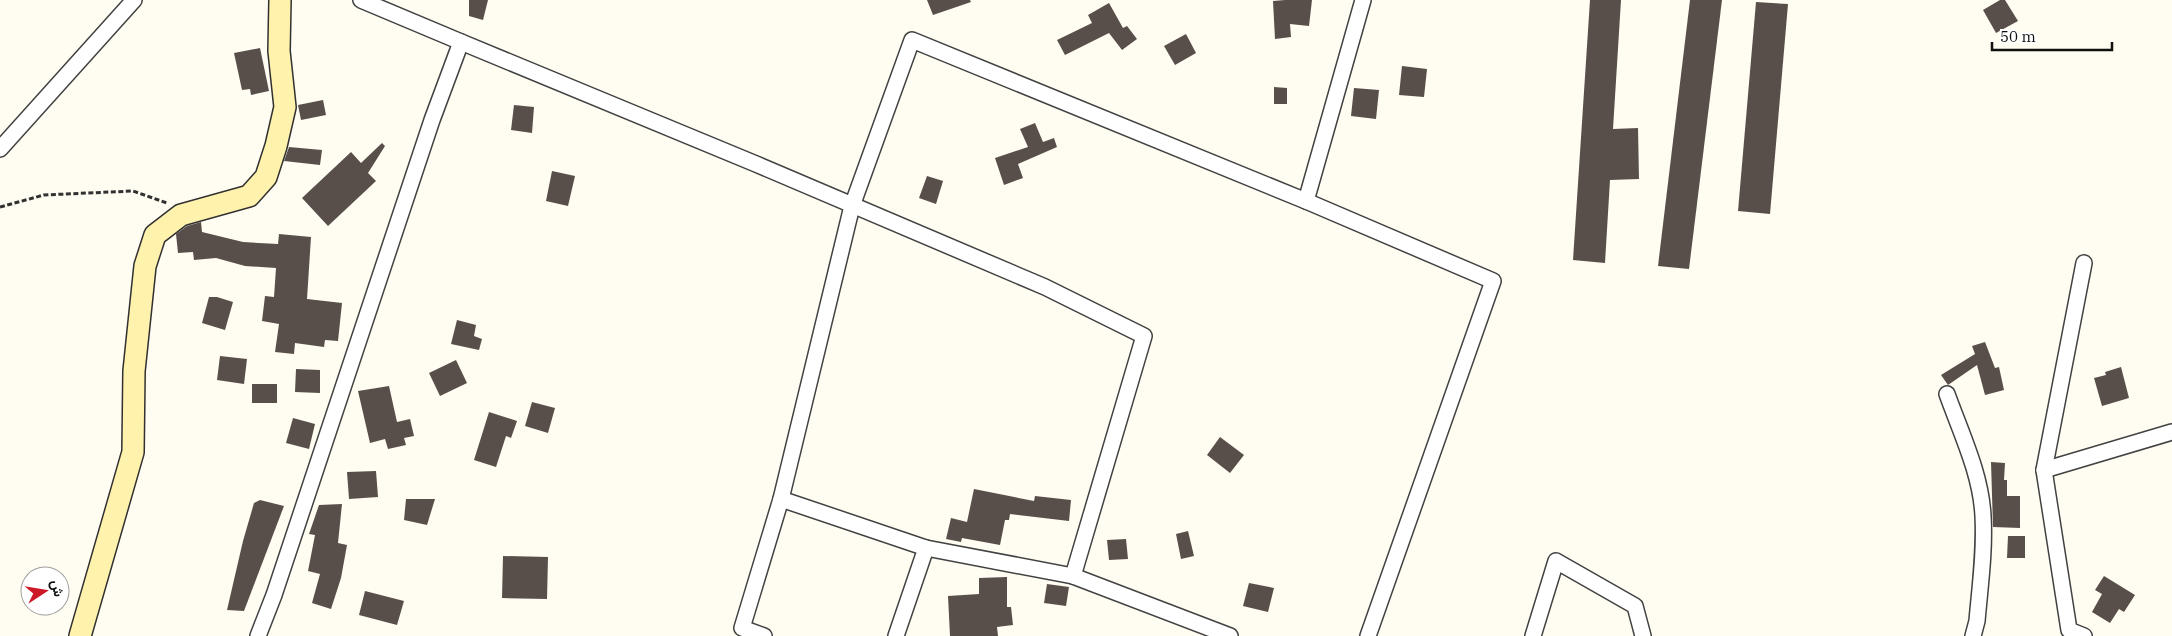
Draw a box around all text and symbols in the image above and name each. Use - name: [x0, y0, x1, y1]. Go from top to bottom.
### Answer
- scale bar: [1992, 20, 2112, 52]
- text: 50 m: [2000, 27, 2036, 46]
- north arrow: [20, 566, 70, 616]
- text: ش: [47, 578, 68, 599]

